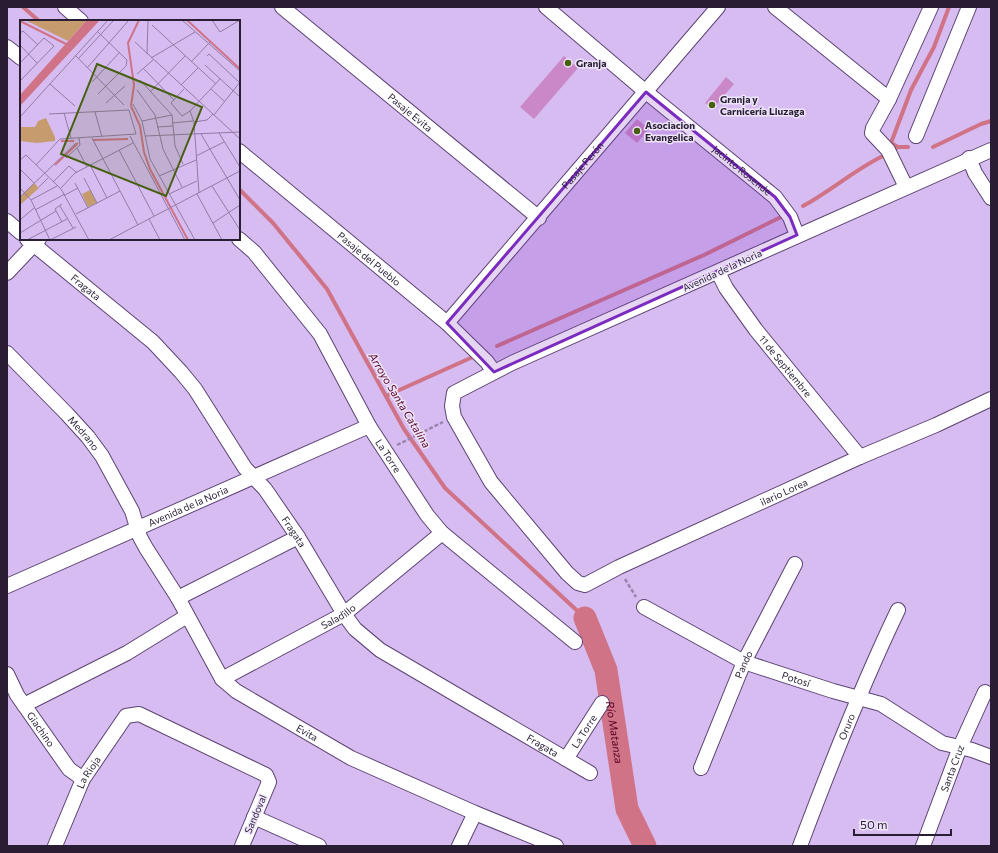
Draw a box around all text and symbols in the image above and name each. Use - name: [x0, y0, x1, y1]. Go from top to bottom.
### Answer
- inset map: [20, 20, 240, 240]
- place label: Granja: [576, 57, 606, 69]
- marker: Granja: [563, 58, 573, 68]
- street label: Pasaje Evita: [386, 91, 435, 134]
- place label: Granja y Carnicería Liuzaga: [720, 93, 804, 117]
- marker: Granja y Carnicería Liuzaga: [707, 100, 717, 110]
- place label: Asociacion Evangelica: [645, 119, 695, 143]
- marker: Asociacion Evangelica: [632, 126, 642, 136]
- street label: Pasaje Perón: [559, 139, 606, 191]
- street label: Jacinto Rosende: [710, 143, 774, 198]
- street label: Pasaje del Pueblo: [335, 229, 403, 288]
- street label: Avenida de la Noria: [681, 246, 763, 294]
- street label: Fragata: [69, 271, 103, 303]
- street label: 11 de Septiembre: [757, 333, 814, 399]
- water label: Arroyo Santa Catalina: [366, 349, 434, 450]
- street label: Medrano: [66, 413, 102, 453]
- street label: La Torre: [373, 437, 404, 475]
- street label: ilario Lorea: [758, 476, 809, 508]
- street label: Avenida de la Noria: [146, 483, 230, 529]
- street label: Fragata: [280, 514, 309, 549]
- street label: Saladillo: [319, 601, 358, 631]
- street label: Pando: [732, 648, 755, 680]
- street label: Potosí: [780, 669, 812, 689]
- water label: Río Matanza: [604, 700, 627, 765]
- street label: Giachino: [25, 709, 57, 749]
- street label: La Torre: [569, 712, 599, 750]
- street label: Oruro: [836, 712, 857, 742]
- street label: Evita: [294, 722, 320, 743]
- street label: Fragata: [525, 731, 561, 759]
- street label: Santa Cruz: [938, 743, 966, 794]
- street label: La Rioja: [74, 754, 103, 790]
- street label: Sandoval: [241, 793, 269, 835]
- scale bar: [854, 811, 951, 837]
- text: 50 m: [860, 817, 888, 831]

